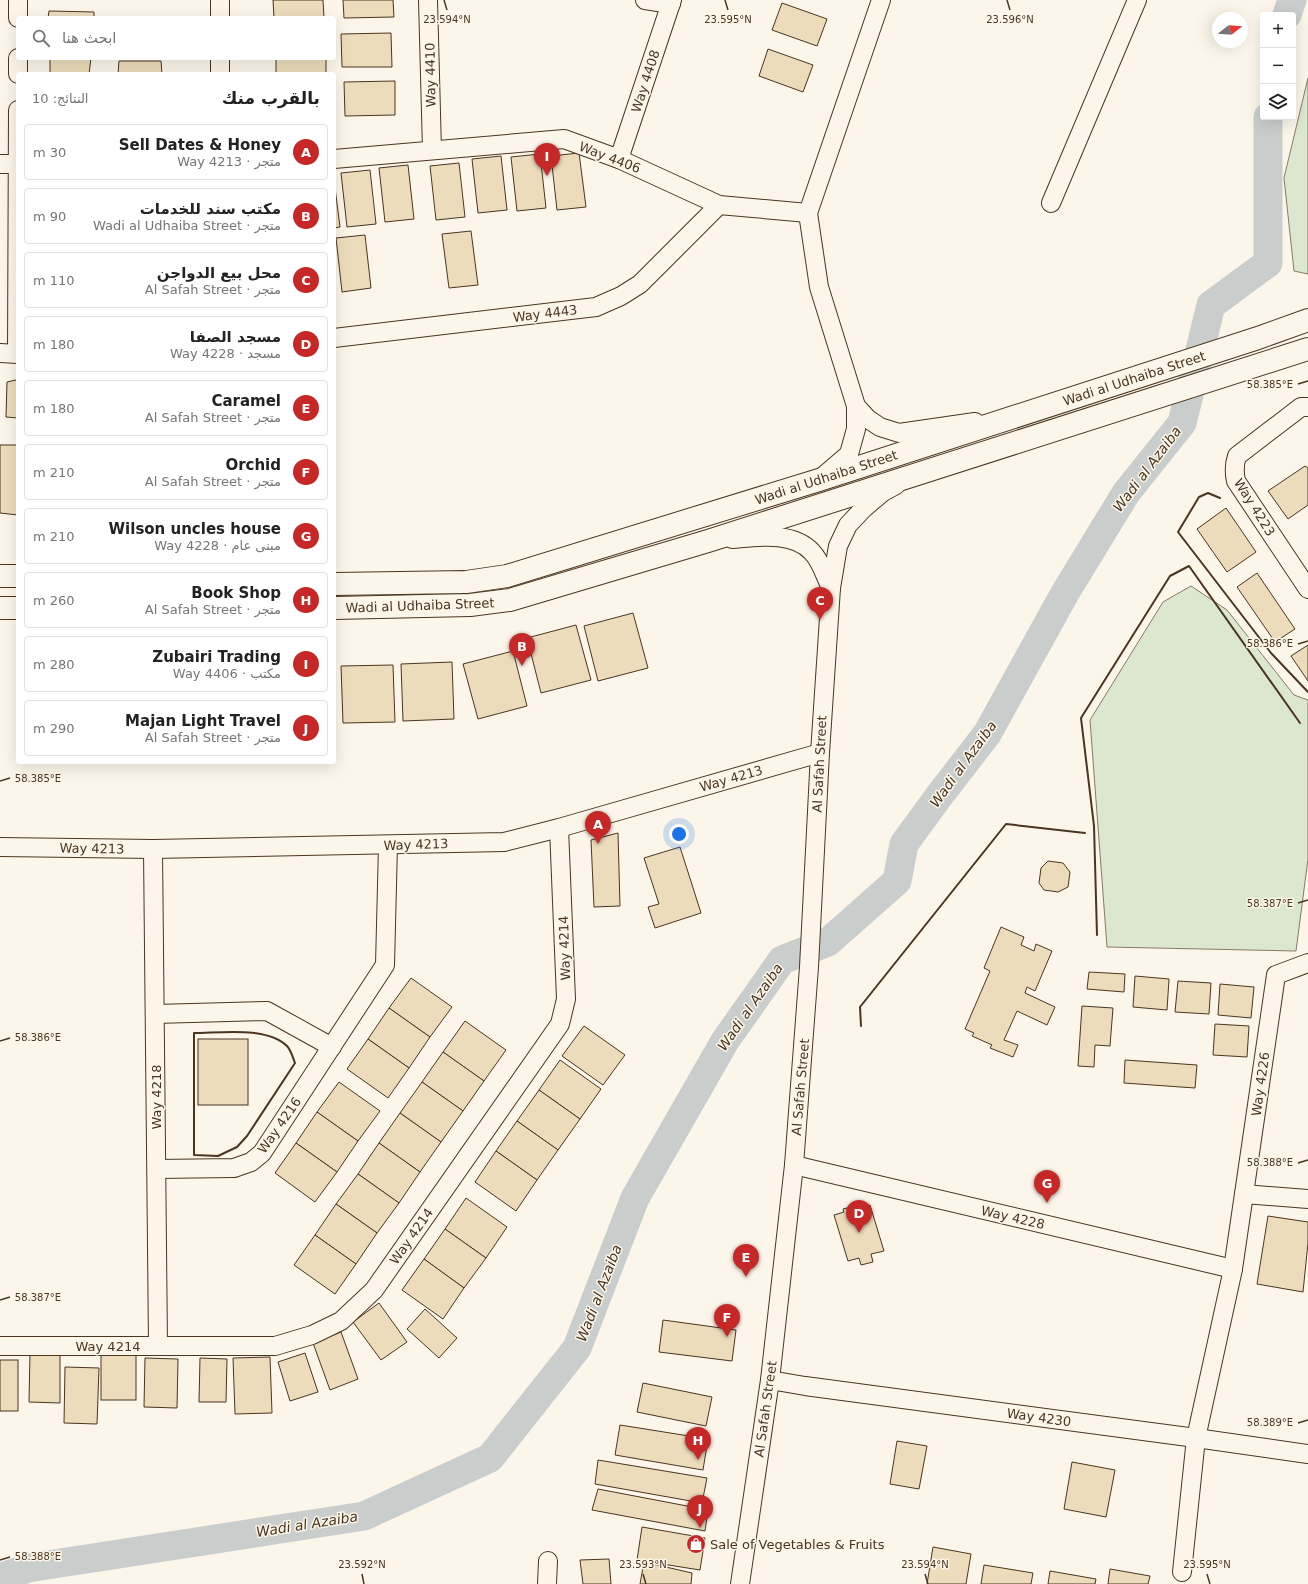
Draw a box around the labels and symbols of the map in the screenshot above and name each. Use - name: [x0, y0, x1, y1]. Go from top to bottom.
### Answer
- north arrow: [1212, 12, 1248, 48]
- text: 23.594°N: [423, 14, 471, 25]
- text: 23.595°N: [704, 14, 752, 25]
- text: 23.596°N: [986, 14, 1034, 25]
- street label: Way 4410: [422, 42, 439, 108]
- street label: Way 4408: [628, 48, 663, 114]
- street label: Way 4406: [577, 139, 643, 176]
- pin: I: [534, 143, 560, 176]
- street label: Way 4443: [512, 302, 578, 325]
- street label: Wadi al Udhaiba Street: [1061, 348, 1207, 409]
- text: 58.385°E: [1247, 379, 1293, 390]
- water label: Wadi al Azaiba: [1110, 423, 1184, 515]
- street label: Wadi al Udhaiba Street: [753, 447, 899, 508]
- street label: Way 4223: [1231, 476, 1278, 539]
- pin: C: [807, 587, 833, 620]
- street label: Wadi al Udhaiba Street: [345, 595, 495, 616]
- pin: B: [509, 633, 535, 666]
- text: 58.386°E: [1247, 638, 1293, 649]
- street label: Al Safah Street: [809, 715, 830, 813]
- water label: Wadi al Azaiba: [926, 718, 1000, 810]
- street label: Way 4213: [698, 762, 764, 795]
- text: 58.385°E: [15, 773, 61, 784]
- pin: A: [585, 811, 611, 844]
- your location: [669, 824, 689, 844]
- street label: Way 4213: [383, 836, 449, 853]
- street label: Way 4213: [59, 840, 125, 857]
- text: 58.387°E: [1247, 898, 1293, 909]
- street label: Way 4214: [556, 915, 573, 981]
- water label: Wadi al Azaiba: [714, 960, 786, 1054]
- text: 58.386°E: [15, 1032, 61, 1043]
- street label: Al Safah Street: [789, 1038, 812, 1136]
- street label: Way 4226: [1249, 1051, 1272, 1117]
- street label: Way 4218: [149, 1065, 164, 1129]
- street label: Way 4216: [255, 1094, 304, 1156]
- text: 58.388°E: [1247, 1157, 1293, 1168]
- pin: G: [1034, 1170, 1060, 1203]
- pin: D: [846, 1200, 872, 1233]
- street label: Way 4228: [980, 1203, 1046, 1232]
- street label: Way 4214: [387, 1205, 436, 1267]
- water label: Wadi al Azaiba: [573, 1242, 625, 1344]
- pin: E: [733, 1244, 759, 1277]
- text: 58.387°E: [15, 1292, 61, 1303]
- pin: F: [714, 1304, 740, 1337]
- street label: Way 4214: [76, 1339, 140, 1354]
- street label: Al Safah Street: [751, 1360, 780, 1458]
- street label: Way 4230: [1006, 1406, 1072, 1429]
- text: 58.389°E: [1247, 1417, 1293, 1428]
- pin: H: [685, 1427, 711, 1460]
- pin: J: [687, 1495, 713, 1528]
- water label: Wadi al Azaiba: [255, 1508, 359, 1540]
- shop icon: Sale of Vegetables & Fruits: [685, 1533, 707, 1555]
- place label: Sale of Vegetables & Fruits: [710, 1537, 885, 1552]
- text: 58.388°E: [15, 1551, 61, 1562]
- text: 23.592°N: [338, 1559, 386, 1570]
- text: 23.593°N: [619, 1559, 667, 1570]
- text: 23.594°N: [901, 1559, 949, 1570]
- text: 23.595°N: [1183, 1559, 1231, 1570]

